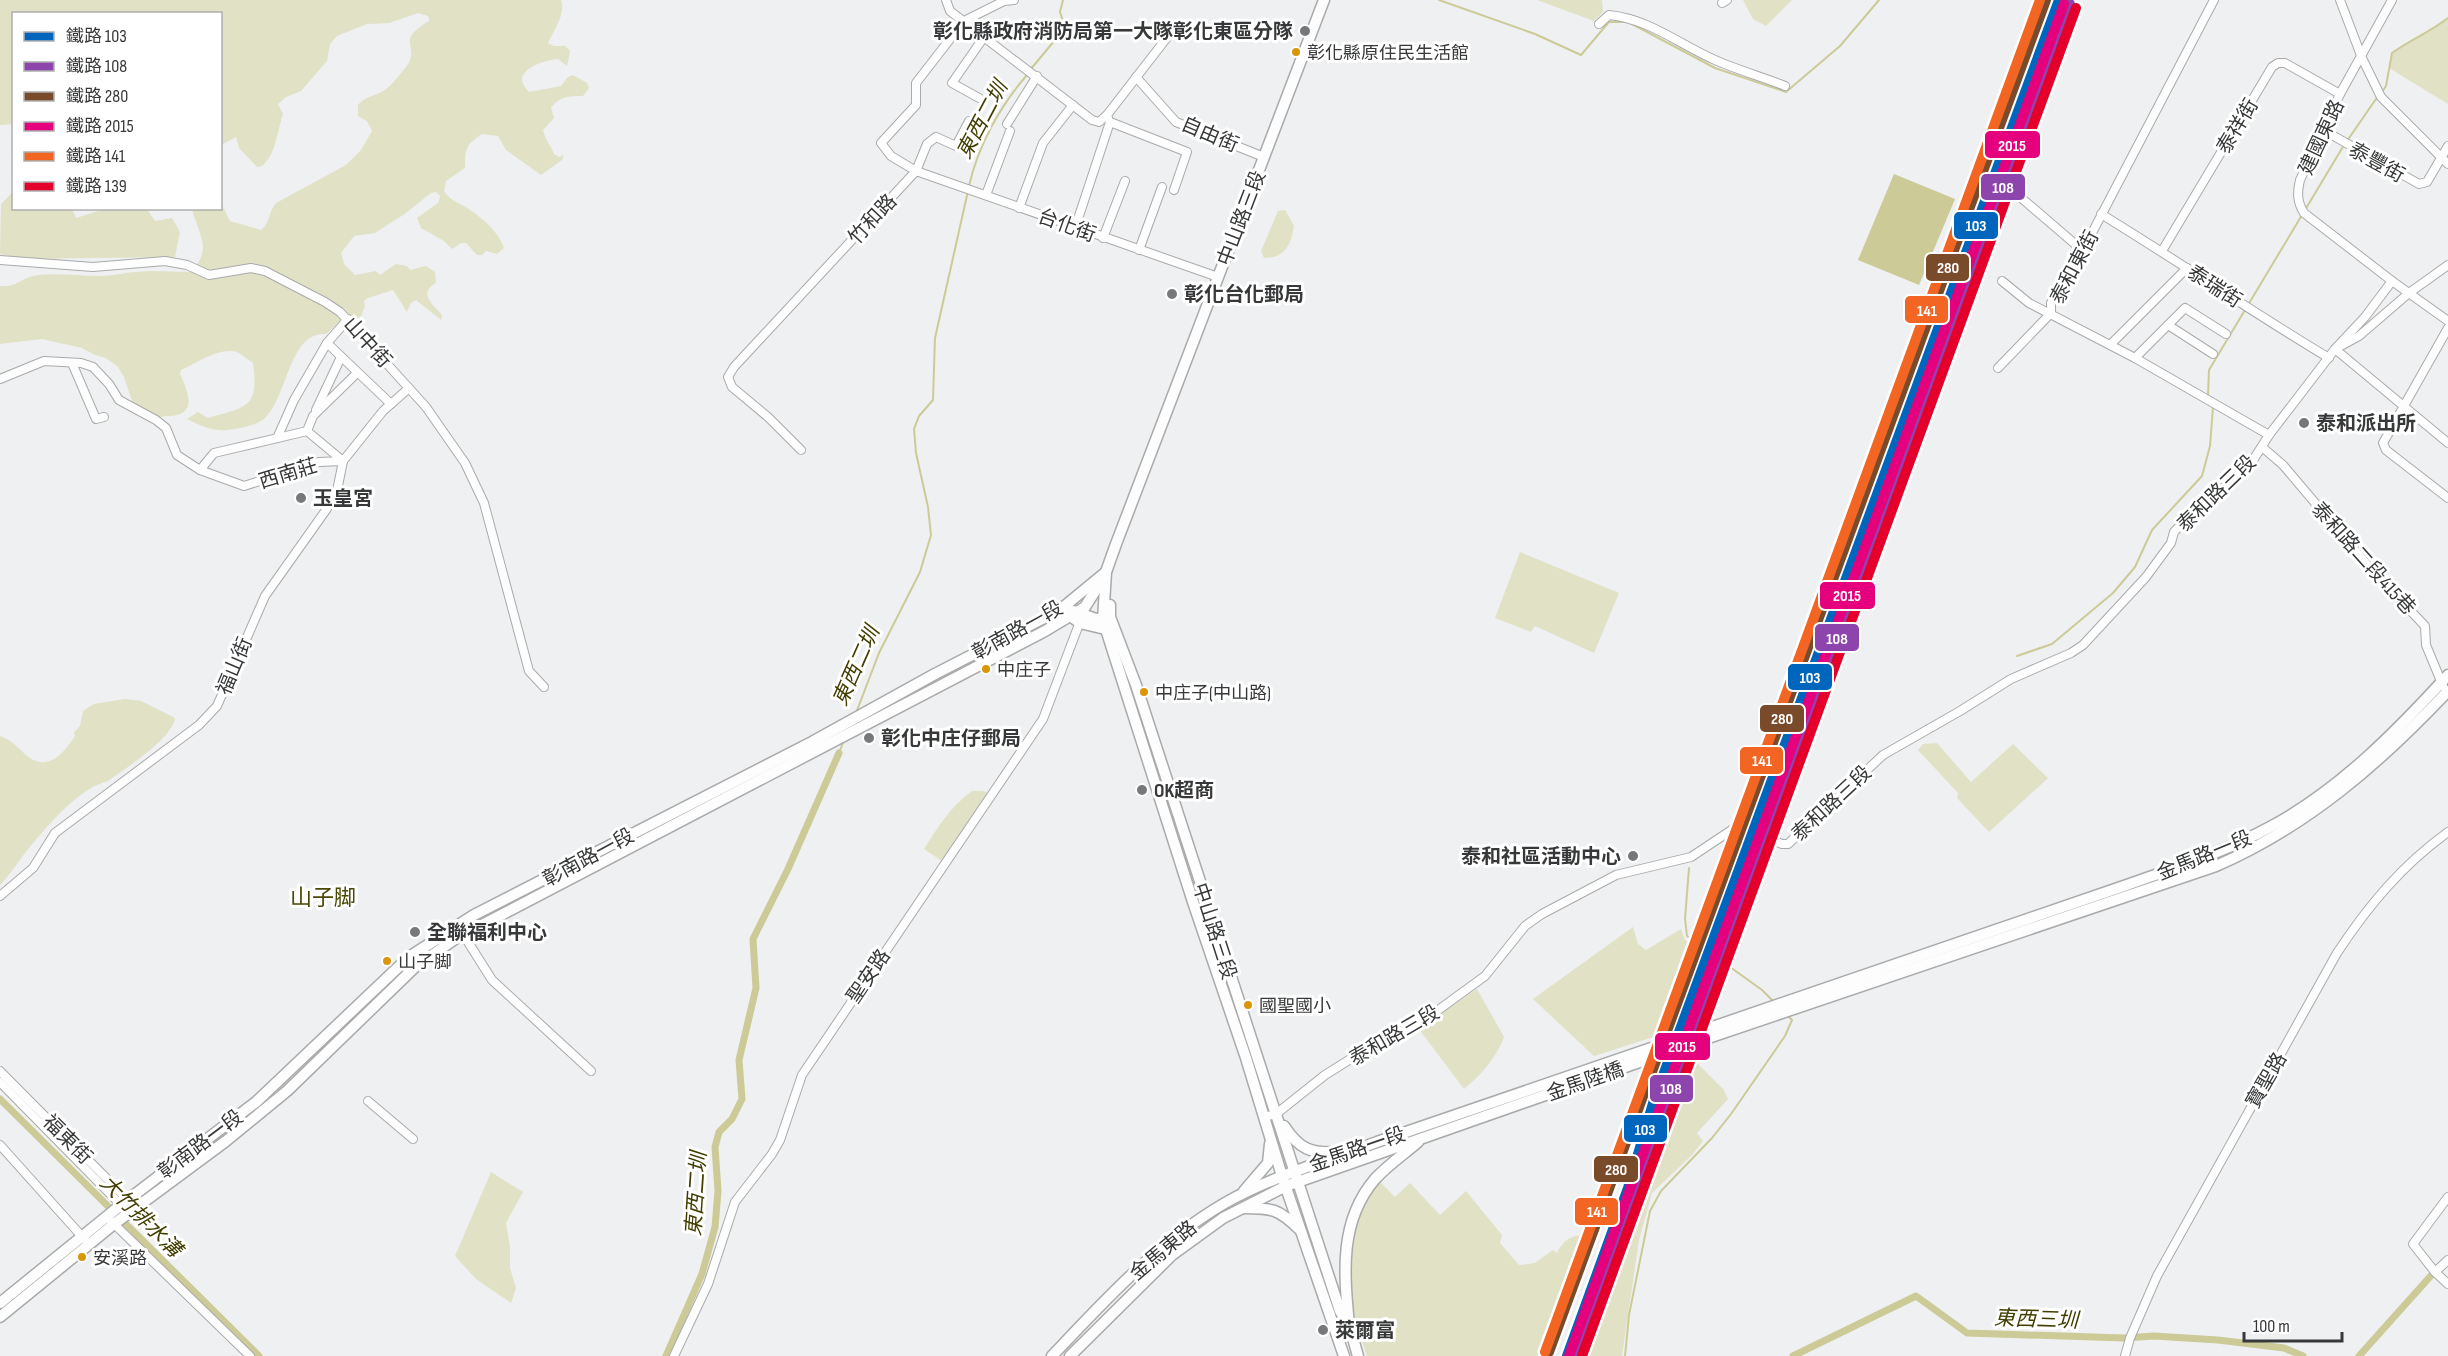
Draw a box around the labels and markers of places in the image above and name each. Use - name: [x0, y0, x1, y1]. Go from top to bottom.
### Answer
- place label: 彰化縣政府消防局第一大隊彰化東區分隊: [933, 20, 1293, 44]
- marker: 彰化縣政府消防局第一大隊彰化東區分隊: [1298, 24, 1312, 38]
- place label: 彰化縣原住民生活館: [1307, 43, 1469, 64]
- marker: 彰化縣原住民生活館: [1290, 46, 1302, 58]
- place label: 彰化台化郵局: [1184, 283, 1304, 307]
- marker: 彰化台化郵局: [1165, 287, 1179, 301]
- place label: 泰和派出所: [2316, 412, 2416, 436]
- marker: 泰和派出所: [2297, 416, 2311, 430]
- place label: 玉皇宮: [313, 487, 373, 511]
- marker: 玉皇宮: [294, 491, 308, 505]
- place label: 中庄子: [997, 660, 1051, 681]
- marker: 中庄子: [980, 663, 992, 675]
- place label: 中庄子(中山路): [1155, 683, 1271, 704]
- marker: 中庄子(中山路): [1138, 686, 1150, 698]
- place label: 彰化中庄仔郵局: [881, 727, 1021, 751]
- marker: 彰化中庄仔郵局: [862, 731, 876, 745]
- place label: OK超商: [1154, 779, 1214, 803]
- marker: OK超商: [1135, 783, 1149, 797]
- place label: 泰和社區活動中心: [1461, 845, 1621, 869]
- marker: 泰和社區活動中心: [1626, 849, 1640, 863]
- place label: 全聯福利中心: [427, 921, 547, 945]
- marker: 全聯福利中心: [408, 925, 422, 939]
- place label: 山子脚: [398, 952, 452, 973]
- marker: 山子脚: [381, 955, 393, 967]
- place label: 國聖國小: [1259, 996, 1331, 1017]
- marker: 國聖國小: [1242, 999, 1254, 1011]
- place label: 安溪路: [93, 1248, 147, 1269]
- marker: 安溪路: [76, 1251, 88, 1263]
- place label: 萊爾富: [1335, 1319, 1395, 1343]
- marker: 萊爾富: [1316, 1323, 1330, 1337]

